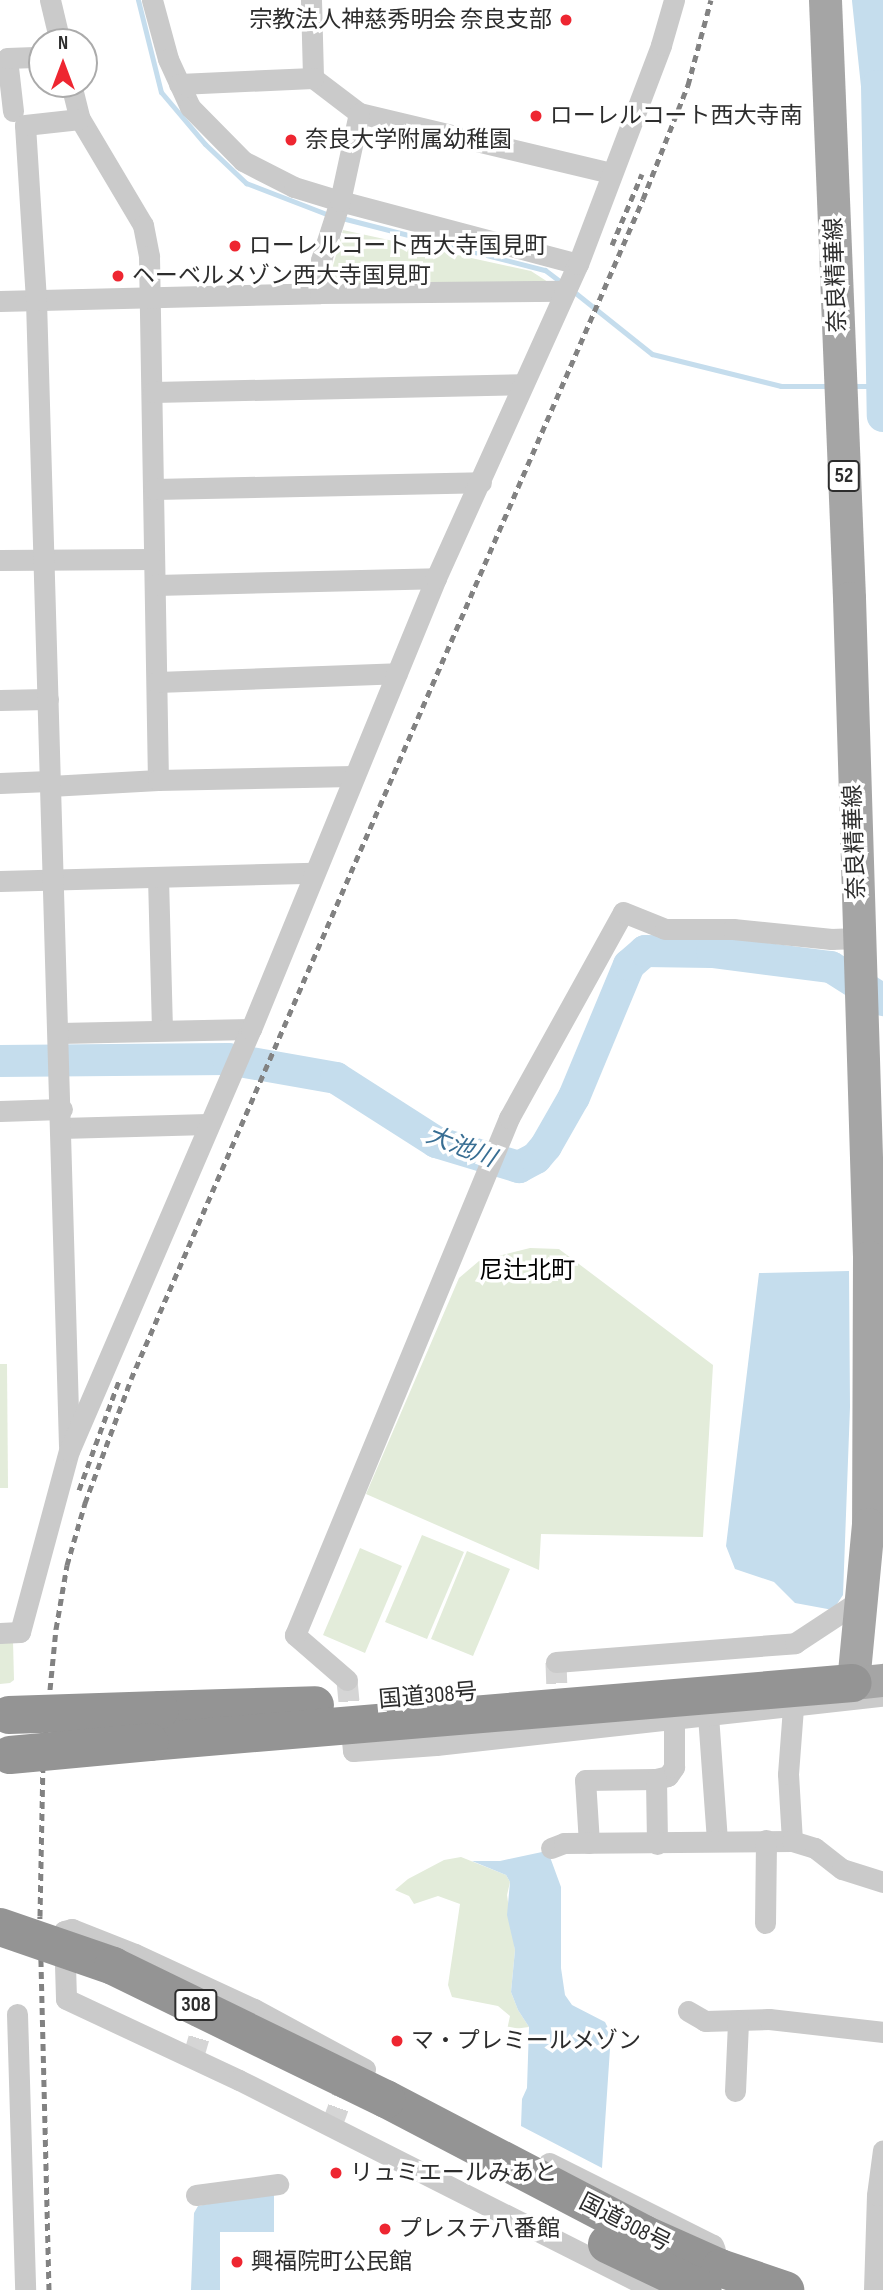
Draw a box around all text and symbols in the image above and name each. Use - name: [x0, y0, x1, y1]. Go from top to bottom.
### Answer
- place label: 宗教法人神慈秀明会 奈良支部: [249, 6, 552, 34]
- marker: 宗教法人神慈秀明会 奈良支部: [558, 12, 574, 28]
- north arrow: [28, 28, 98, 98]
- text: N: [58, 32, 68, 55]
- place label: ローレルコート西大寺南: [550, 102, 803, 130]
- marker: ローレルコート西大寺南: [528, 108, 544, 124]
- place label: 奈良大学附属幼稚園: [305, 126, 512, 154]
- marker: 奈良大学附属幼稚園: [283, 132, 299, 148]
- street label: 奈良精華線: [820, 217, 852, 333]
- place label: ローレルコート西大寺国見町: [249, 232, 548, 260]
- marker: ローレルコート西大寺国見町: [227, 238, 243, 254]
- place label: ヘーベルメゾン西大寺国見町: [132, 262, 431, 290]
- marker: ヘーベルメゾン西大寺国見町: [110, 268, 126, 284]
- road number: 52: [826, 458, 862, 494]
- street label: 奈良精華線: [839, 784, 871, 900]
- water label: 大池川: [422, 1121, 500, 1173]
- district label: 尼辻北町: [479, 1257, 575, 1285]
- street label: 国道308号: [378, 1678, 478, 1714]
- road number: 308: [173, 1988, 219, 2022]
- place label: マ・プレミールメゾン: [411, 2027, 641, 2055]
- marker: マ・プレミールメゾン: [389, 2033, 405, 2049]
- place label: リュミエールみあと: [350, 2159, 557, 2187]
- marker: リュミエールみあと: [328, 2165, 344, 2181]
- street label: 国道308号: [575, 2188, 675, 2258]
- place label: プレステ八番館: [399, 2215, 560, 2243]
- marker: プレステ八番館: [377, 2221, 393, 2237]
- place label: 興福院町公民館: [251, 2248, 412, 2276]
- marker: 興福院町公民館: [229, 2254, 245, 2270]

